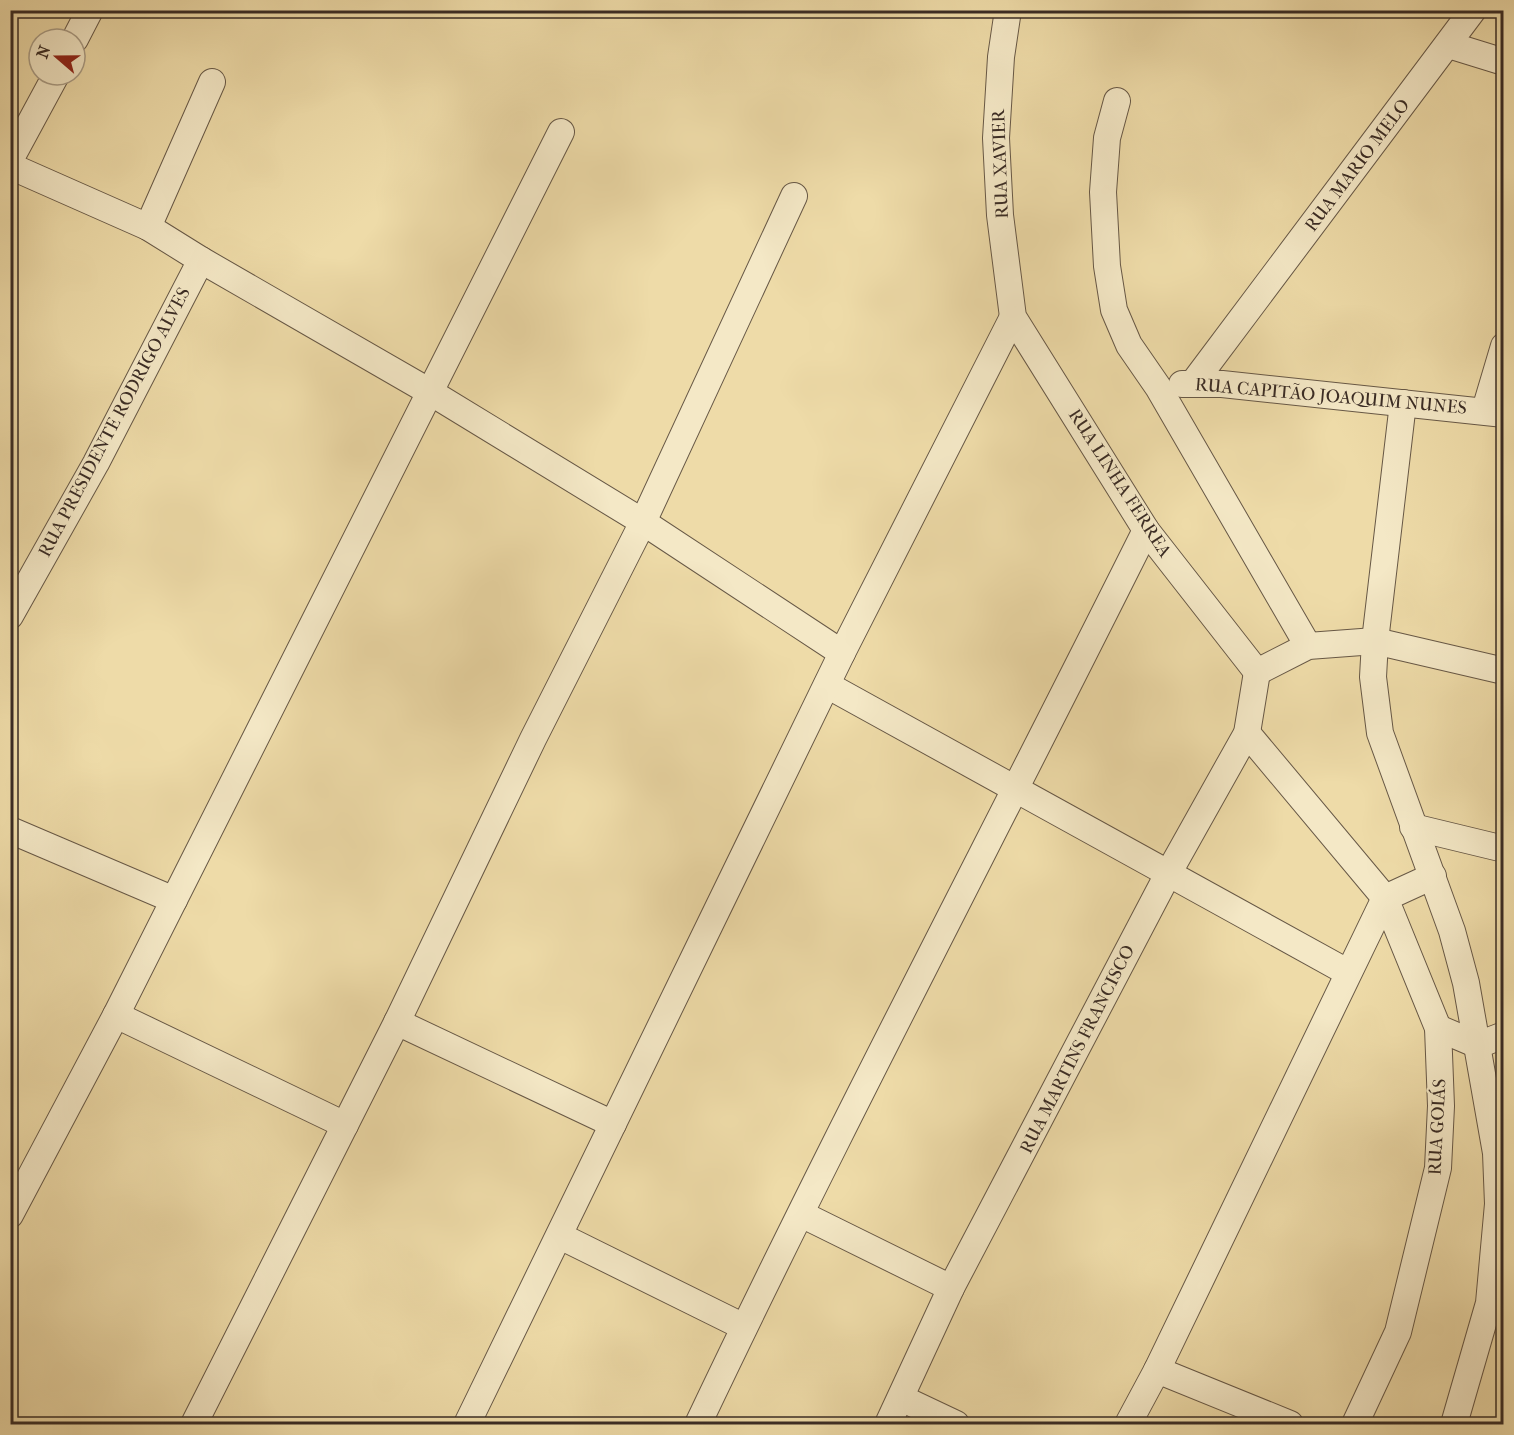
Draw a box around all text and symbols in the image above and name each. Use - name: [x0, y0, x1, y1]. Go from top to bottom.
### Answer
- north arrow: [27, 27, 87, 87]
- text: N: [32, 42, 55, 61]
- street label: RUA MARIO MELO: [1301, 95, 1414, 236]
- street label: RUA XAVIER: [988, 108, 1013, 219]
- street label: RUA PRESIDENTE RODRIGO ALVES: [34, 284, 195, 561]
- street label: RUA CAPITÃO JOAQUIM NUNES: [1194, 373, 1468, 419]
- street label: RUA LINHA FERREA: [1064, 405, 1176, 562]
- street label: RUA MARTINS FRANCISCO: [1016, 942, 1139, 1157]
- street label: RUA GOIÁS: [1423, 1078, 1451, 1176]

